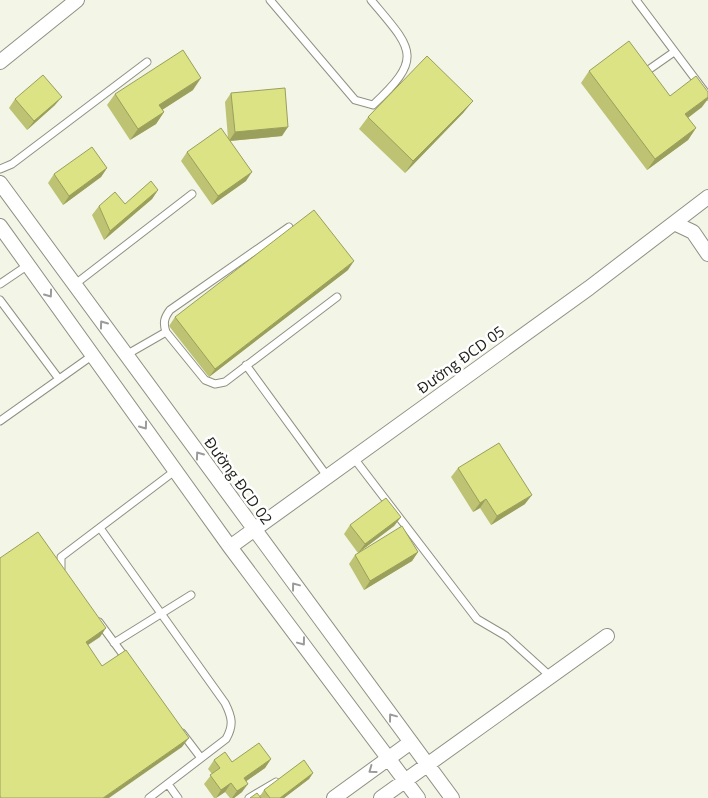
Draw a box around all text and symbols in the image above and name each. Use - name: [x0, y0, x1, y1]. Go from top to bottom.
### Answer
- one-way arrow: [43, 288, 52, 298]
- one-way arrow: [100, 320, 109, 330]
- street label: Đường ĐCD 05: [413, 321, 508, 398]
- one-way arrow: [138, 420, 147, 430]
- street label: Đường ĐCD 02: [200, 433, 277, 528]
- one-way arrow: [196, 451, 205, 461]
- one-way arrow: [292, 582, 301, 592]
- one-way arrow: [296, 636, 304, 645]
- one-way arrow: [389, 713, 398, 723]
- one-way arrow: [368, 764, 378, 773]

